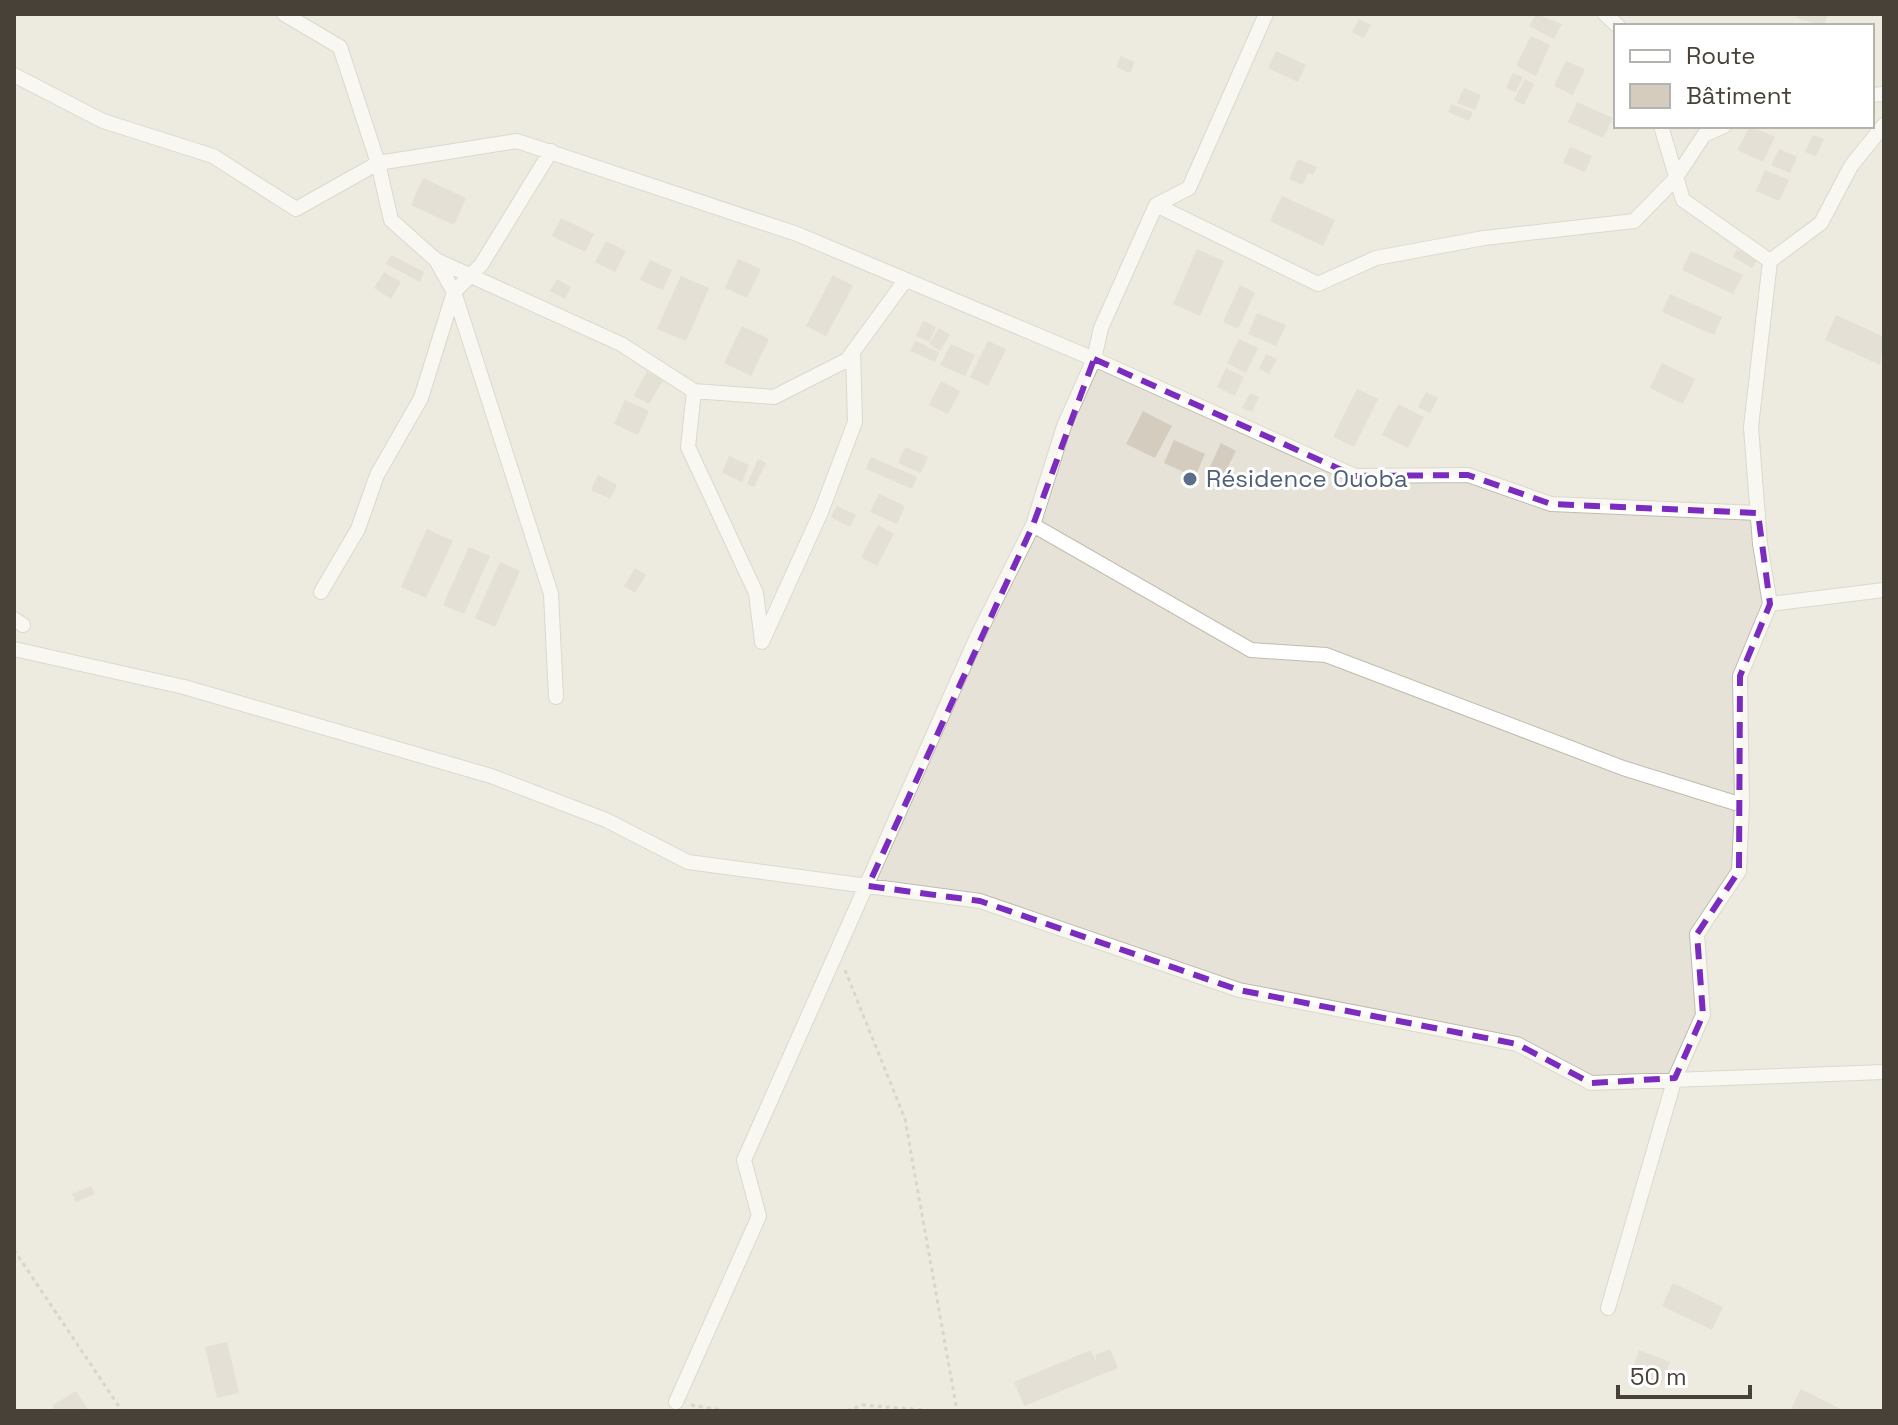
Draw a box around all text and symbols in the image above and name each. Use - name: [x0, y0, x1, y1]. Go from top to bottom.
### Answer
- legend: [1614, 24, 1874, 128]
- text: Route: [1686, 40, 1755, 71]
- text: Bâtiment: [1686, 80, 1792, 111]
- place label: Résidence Ouoba: [1206, 463, 1408, 494]
- marker: Résidence Ouoba: [1181, 470, 1199, 488]
- scale bar: [1618, 1349, 1750, 1399]
- text: 50 m: [1630, 1361, 1687, 1392]

